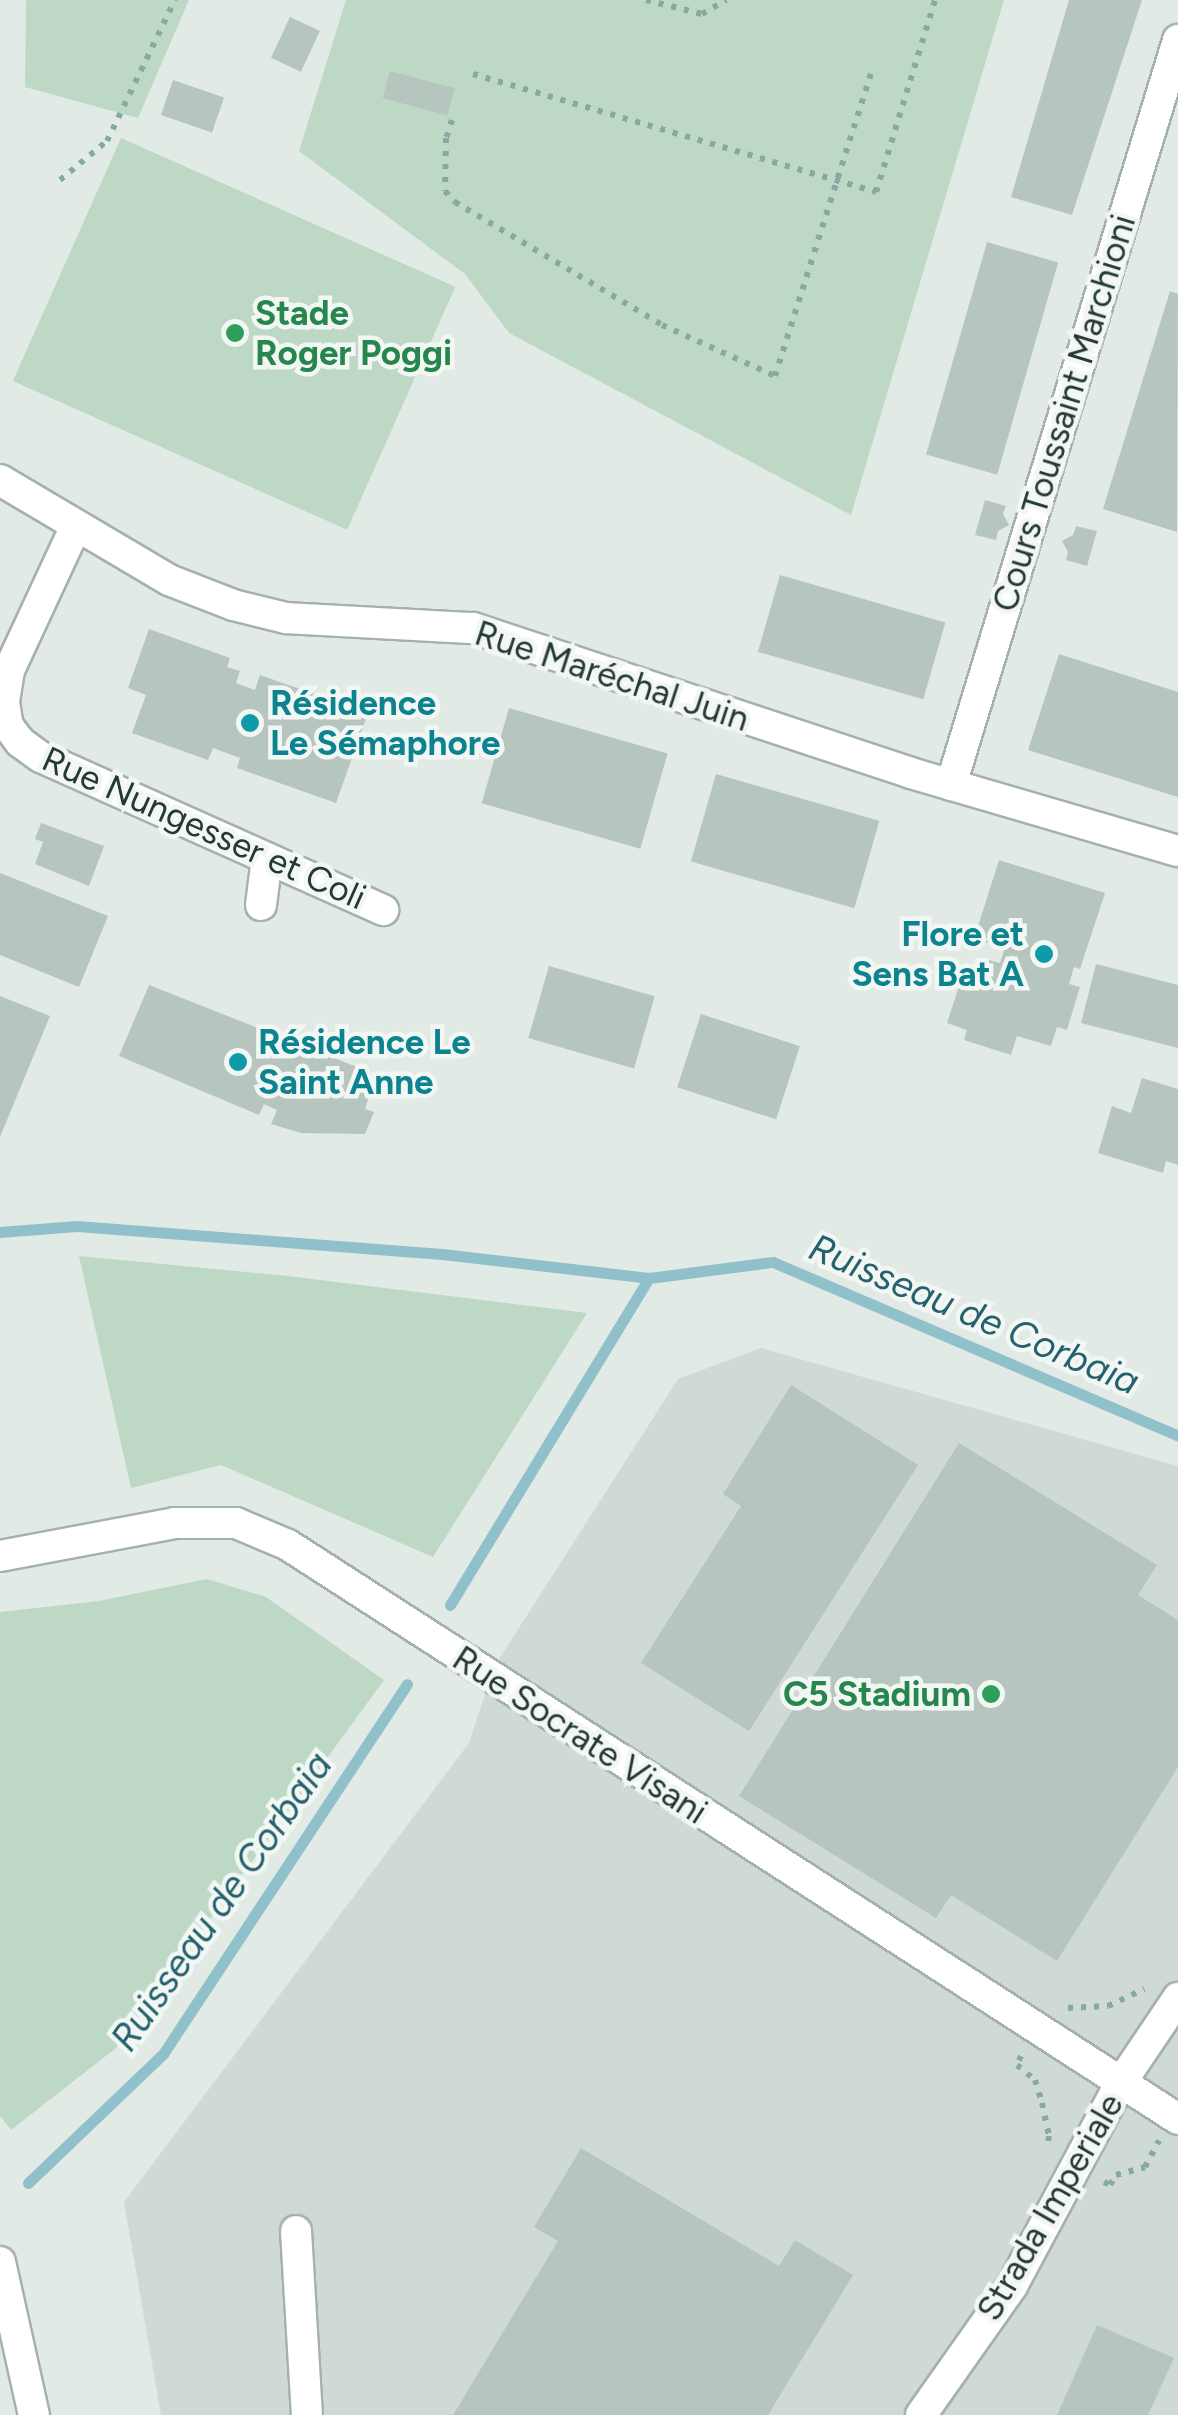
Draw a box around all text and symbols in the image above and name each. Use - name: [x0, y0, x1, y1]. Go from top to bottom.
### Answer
- street label: Cours Toussaint Marchioni: [984, 210, 1144, 616]
- place label: Stade Roger Poggi: [255, 292, 452, 374]
- marker: Stade Roger Poggi: [224, 322, 246, 344]
- street label: Rue Maréchal Juin: [470, 612, 754, 740]
- place label: Résidence Le Sémaphore: [270, 682, 500, 764]
- marker: Résidence Le Sémaphore: [239, 712, 261, 734]
- street label: Rue Nungesser et Coli: [36, 738, 372, 918]
- place label: Flore et Sens Bat A: [851, 913, 1024, 995]
- marker: Flore et Sens Bat A: [1033, 943, 1055, 965]
- place label: Résidence Le Saint Anne: [258, 1021, 471, 1103]
- marker: Résidence Le Saint Anne: [227, 1051, 249, 1073]
- water label: Ruisseau de Corbaia: [802, 1225, 1146, 1405]
- street label: Rue Socrate Visani: [445, 1637, 715, 1833]
- place label: C5 Stadium: [783, 1673, 971, 1715]
- marker: C5 Stadium: [980, 1683, 1002, 1705]
- water label: Ruisseau de Corbaia: [102, 1744, 342, 2060]
- street label: Strada Imperiale: [968, 2086, 1132, 2328]

